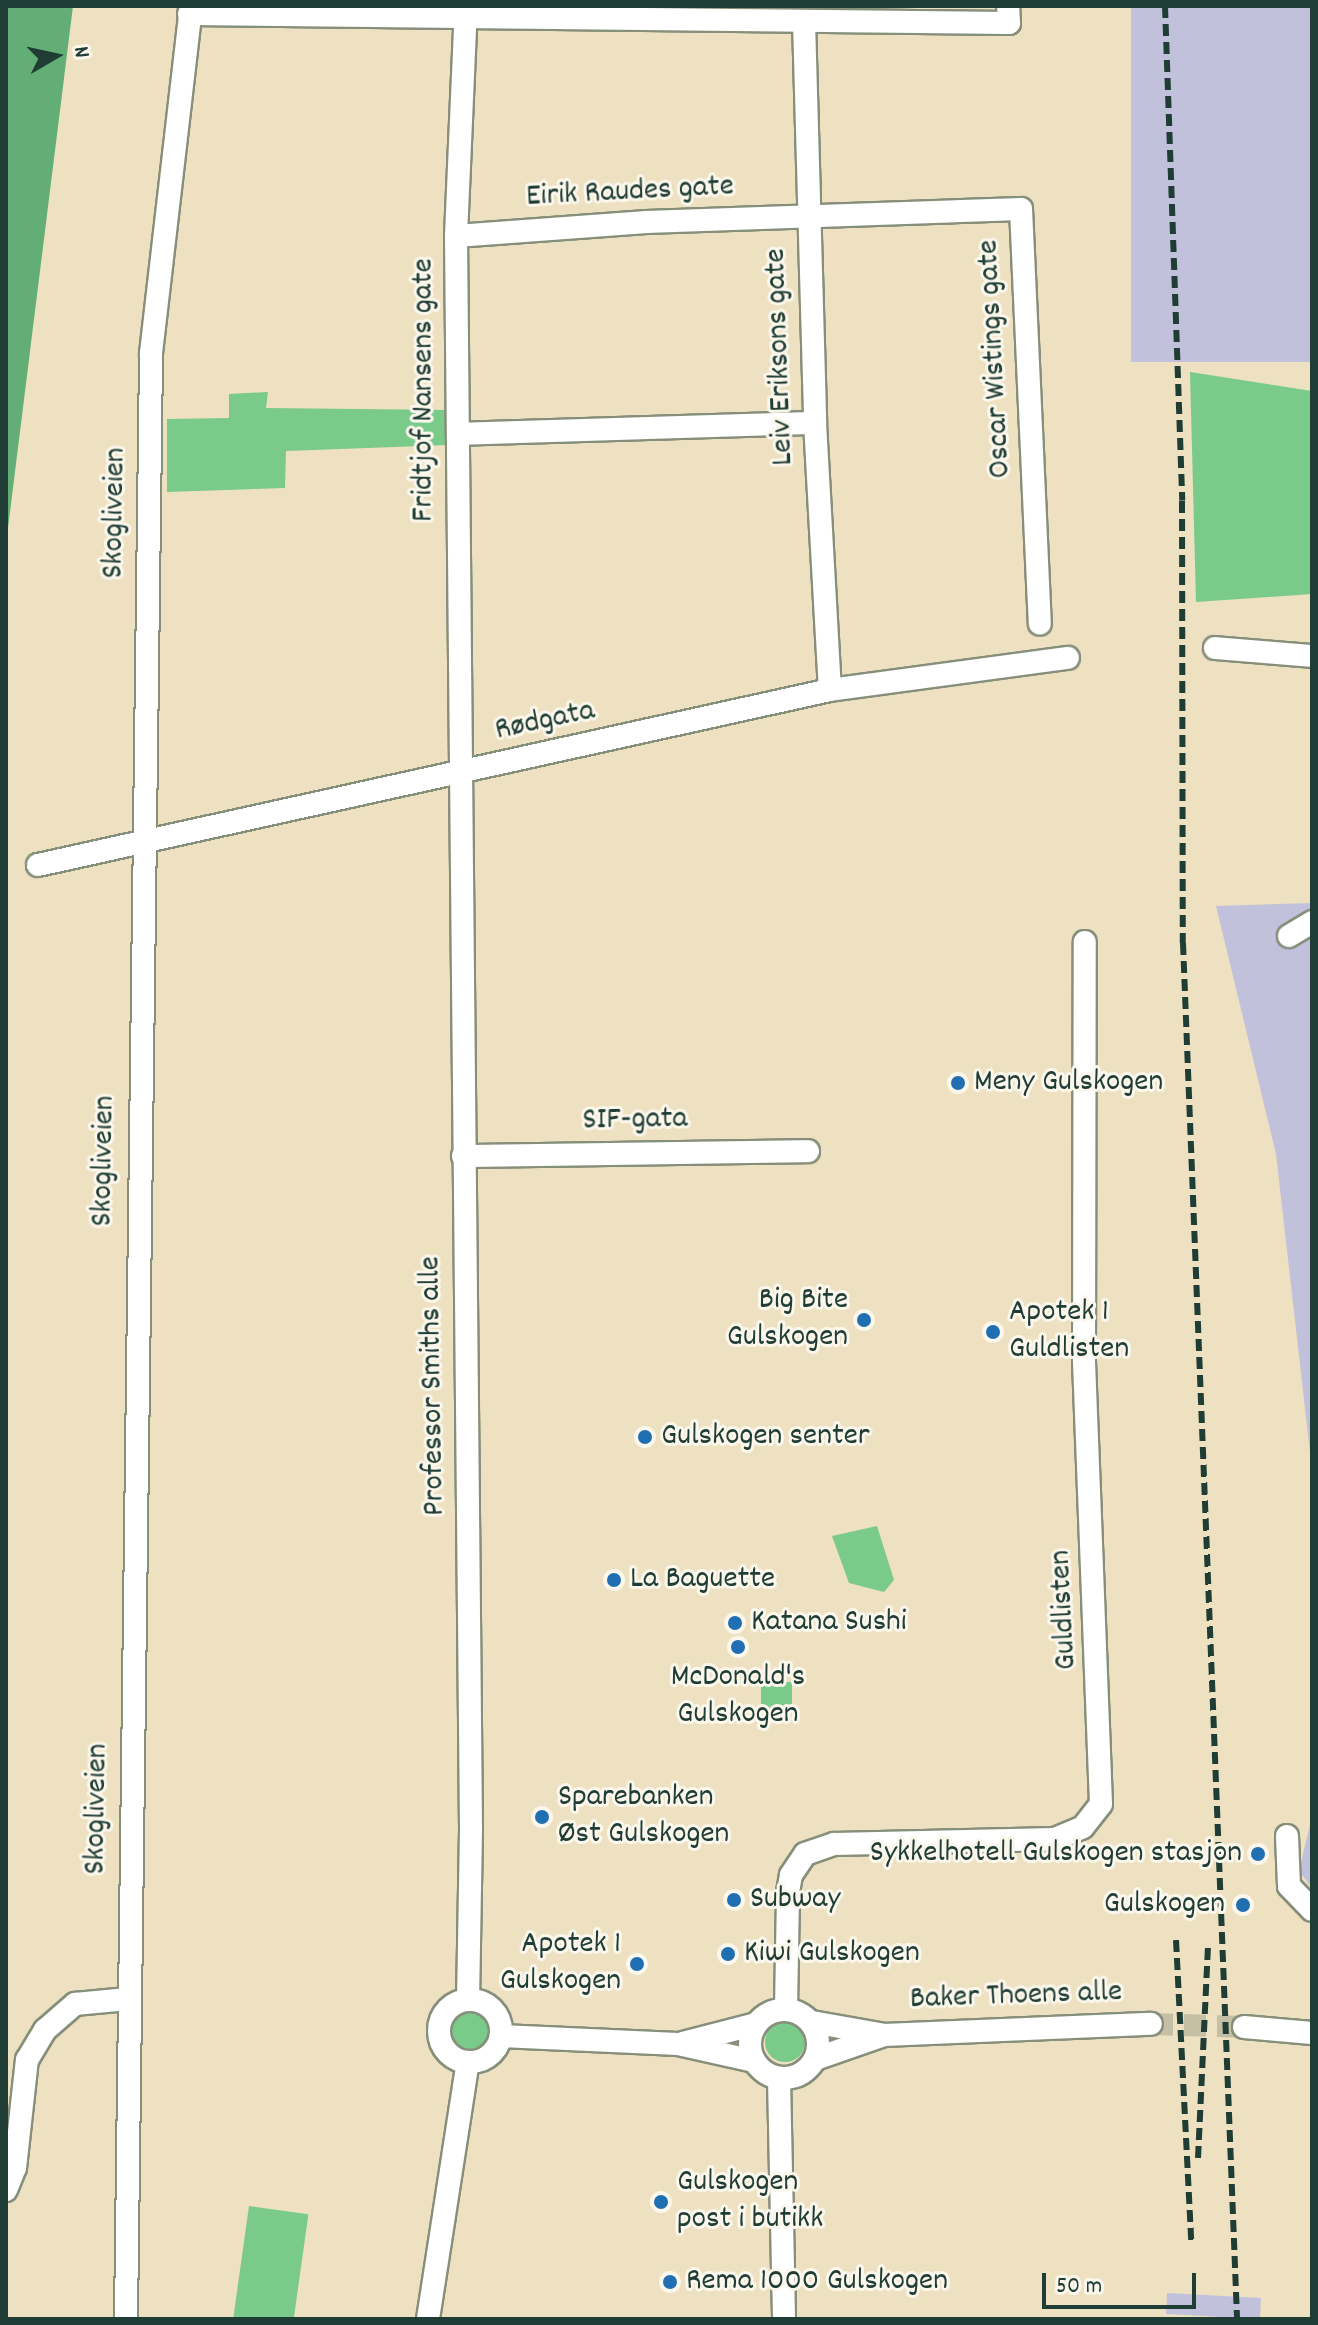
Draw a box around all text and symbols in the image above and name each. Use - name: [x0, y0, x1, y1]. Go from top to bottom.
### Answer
- north arrow: [16, 16, 96, 96]
- text: N: [64, 44, 96, 60]
- street label: Eirik Raudes gate: [525, 168, 735, 218]
- street label: Oscar Wistings gate: [971, 239, 1021, 479]
- street label: Leiv Eriksons gate: [758, 248, 804, 466]
- street label: Fridtjof Nansens gate: [406, 258, 444, 522]
- street label: Skogliveien: [96, 447, 136, 579]
- street label: Rødgata: [492, 693, 598, 751]
- place label: Meny Gulskogen: [974, 1064, 1163, 1102]
- marker: Meny Gulskogen: [949, 1074, 967, 1092]
- street label: Skogliveien: [85, 1095, 125, 1227]
- street label: SIF-gata: [582, 1101, 688, 1141]
- street label: Professor Smiths alle: [413, 1256, 455, 1516]
- place label: Big Bite Gulskogen: [727, 1283, 848, 1358]
- place label: Apotek 1 Guldlisten: [1009, 1295, 1129, 1370]
- marker: Big Bite Gulskogen: [855, 1311, 873, 1329]
- marker: Apotek 1 Guldlisten: [984, 1323, 1002, 1341]
- place label: Gulskogen senter: [661, 1418, 870, 1456]
- marker: Gulskogen senter: [636, 1428, 654, 1446]
- street label: Guldlisten: [1043, 1549, 1087, 1671]
- place label: La Baguette: [630, 1561, 775, 1599]
- marker: La Baguette: [605, 1571, 623, 1589]
- place label: Katana Sushi: [751, 1604, 907, 1642]
- marker: Katana Sushi: [726, 1614, 744, 1632]
- marker: McDonald's Gulskogen: [729, 1638, 747, 1656]
- place label: McDonald's Gulskogen: [671, 1660, 805, 1735]
- street label: Skogliveien: [78, 1743, 118, 1875]
- place label: Sparebanken Øst Gulskogen: [558, 1780, 729, 1855]
- marker: Sparebanken Øst Gulskogen: [533, 1808, 551, 1826]
- place label: Sykkelhotell Gulskogen stasjon: [870, 1835, 1242, 1873]
- marker: Sykkelhotell Gulskogen stasjon: [1249, 1845, 1267, 1863]
- place label: Subway: [750, 1881, 840, 1919]
- place label: Gulskogen: [1104, 1886, 1225, 1924]
- marker: Subway: [725, 1891, 743, 1909]
- marker: Gulskogen: [1232, 1894, 1254, 1916]
- place label: Apotek 1 Gulskogen: [500, 1927, 621, 2002]
- place label: Kiwi Gulskogen: [744, 1935, 920, 1973]
- marker: Kiwi Gulskogen: [719, 1945, 737, 1963]
- marker: Apotek 1 Gulskogen: [628, 1955, 646, 1973]
- street label: Baker Thoens alle: [909, 1974, 1123, 2020]
- place label: Gulskogen post i butikk: [677, 2165, 823, 2240]
- marker: Gulskogen post i butikk: [652, 2193, 670, 2211]
- scale bar: [1046, 2257, 1200, 2307]
- place label: Rema 1000 Gulskogen: [686, 2263, 948, 2301]
- text: 50 m: [1056, 2270, 1102, 2304]
- marker: Rema 1000 Gulskogen: [661, 2273, 679, 2291]

